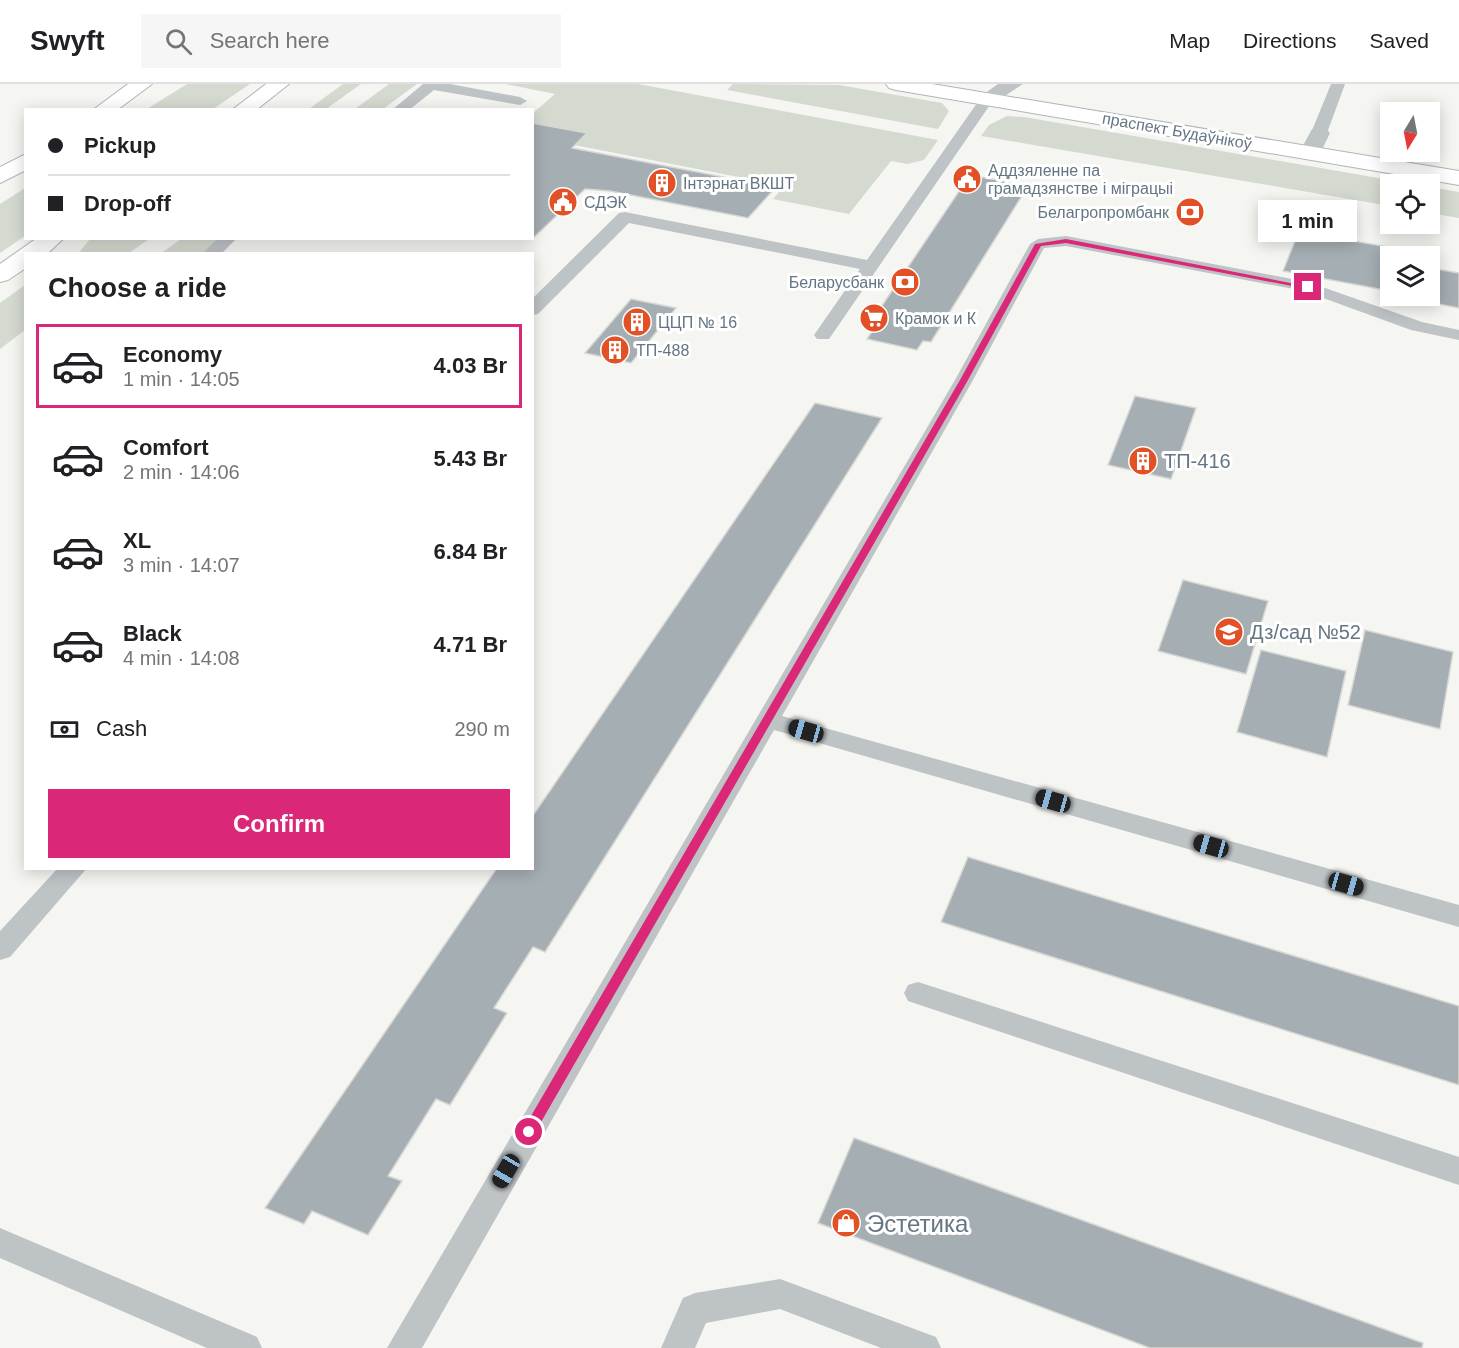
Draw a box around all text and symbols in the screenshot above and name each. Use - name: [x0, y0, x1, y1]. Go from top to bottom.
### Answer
- search box: [141, 14, 561, 68]
- text: Swyft: [30, 25, 105, 56]
- icon: search: [162, 25, 195, 58]
- text: Search here: [210, 28, 330, 53]
- text: Map: [1169, 29, 1210, 52]
- text: Directions: [1243, 29, 1336, 52]
- text: Saved: [1369, 29, 1429, 52]
- north arrow: [1380, 102, 1440, 162]
- map controls: [1380, 102, 1440, 306]
- street label: праспект Будаўнікоў: [1101, 109, 1253, 153]
- text: Pickup: [84, 133, 156, 158]
- place label: Аддзяленне па грамадзянстве і міграцыі: [988, 162, 1173, 197]
- public building icon: Аддзяленне па грамадзянстве і міграцыі: [951, 163, 983, 195]
- building icon: Інтэрнат ВКШТ: [646, 167, 678, 199]
- button: locate: [1380, 174, 1440, 234]
- place label: Інтэрнат ВКШТ: [683, 175, 794, 192]
- public building icon: СДЭК: [547, 186, 579, 218]
- text: Drop-off: [84, 191, 171, 216]
- place label: СДЭК: [584, 194, 628, 211]
- bank icon: Белагропромбанк: [1174, 196, 1206, 228]
- callout: 1 min: [1258, 200, 1358, 242]
- place label: Белагропромбанк: [1037, 204, 1170, 221]
- text: 1 min: [1281, 210, 1334, 232]
- button: layers: [1380, 246, 1440, 306]
- bank icon: Беларусбанк: [889, 266, 921, 298]
- text: Choose a ride: [48, 273, 227, 303]
- route end: [1294, 273, 1321, 300]
- place label: Беларусбанк: [789, 274, 885, 291]
- supermarket icon: Крамок и К: [858, 302, 890, 334]
- building icon: ЦЦП № 16: [621, 306, 653, 338]
- place label: Крамок и К: [895, 310, 977, 327]
- place label: ЦЦП № 16: [658, 314, 737, 331]
- building icon: ТП-488: [599, 334, 631, 366]
- icon: car: [51, 339, 105, 393]
- text: Economy: [123, 342, 222, 367]
- place label: ТП-488: [636, 342, 689, 359]
- text: 4.03 Br: [434, 353, 507, 378]
- text: 1 min · 14:05: [123, 368, 240, 390]
- icon: car: [51, 432, 105, 486]
- text: Comfort: [123, 435, 209, 460]
- building icon: ТП-416: [1127, 445, 1159, 477]
- text: 5.43 Br: [434, 446, 507, 471]
- place label: ТП-416: [1164, 450, 1231, 472]
- text: 2 min · 14:06: [123, 461, 240, 483]
- icon: car: [51, 525, 105, 579]
- text: XL: [123, 528, 151, 553]
- text: 6.84 Br: [434, 539, 507, 564]
- text: 3 min · 14:07: [123, 554, 240, 576]
- school or university icon: Дз/сад №52: [1213, 616, 1245, 648]
- icon: car: [51, 618, 105, 672]
- text: Black: [123, 621, 182, 646]
- place label: Дз/сад №52: [1250, 621, 1361, 643]
- text: 4.71 Br: [434, 632, 507, 657]
- text: 4 min · 14:08: [123, 647, 240, 669]
- icon: cash: [48, 713, 81, 746]
- text: Cash: [96, 716, 147, 741]
- car: [786, 717, 826, 745]
- text: 290 m: [454, 718, 510, 740]
- car: [1033, 787, 1073, 815]
- button: Confirm: [48, 789, 510, 858]
- car: [1191, 832, 1231, 860]
- car: [1326, 870, 1366, 898]
- route start: [515, 1118, 542, 1145]
- car: [489, 1151, 523, 1191]
- shop icon: Эстетика: [830, 1207, 862, 1239]
- place label: Эстетика: [867, 1210, 969, 1237]

